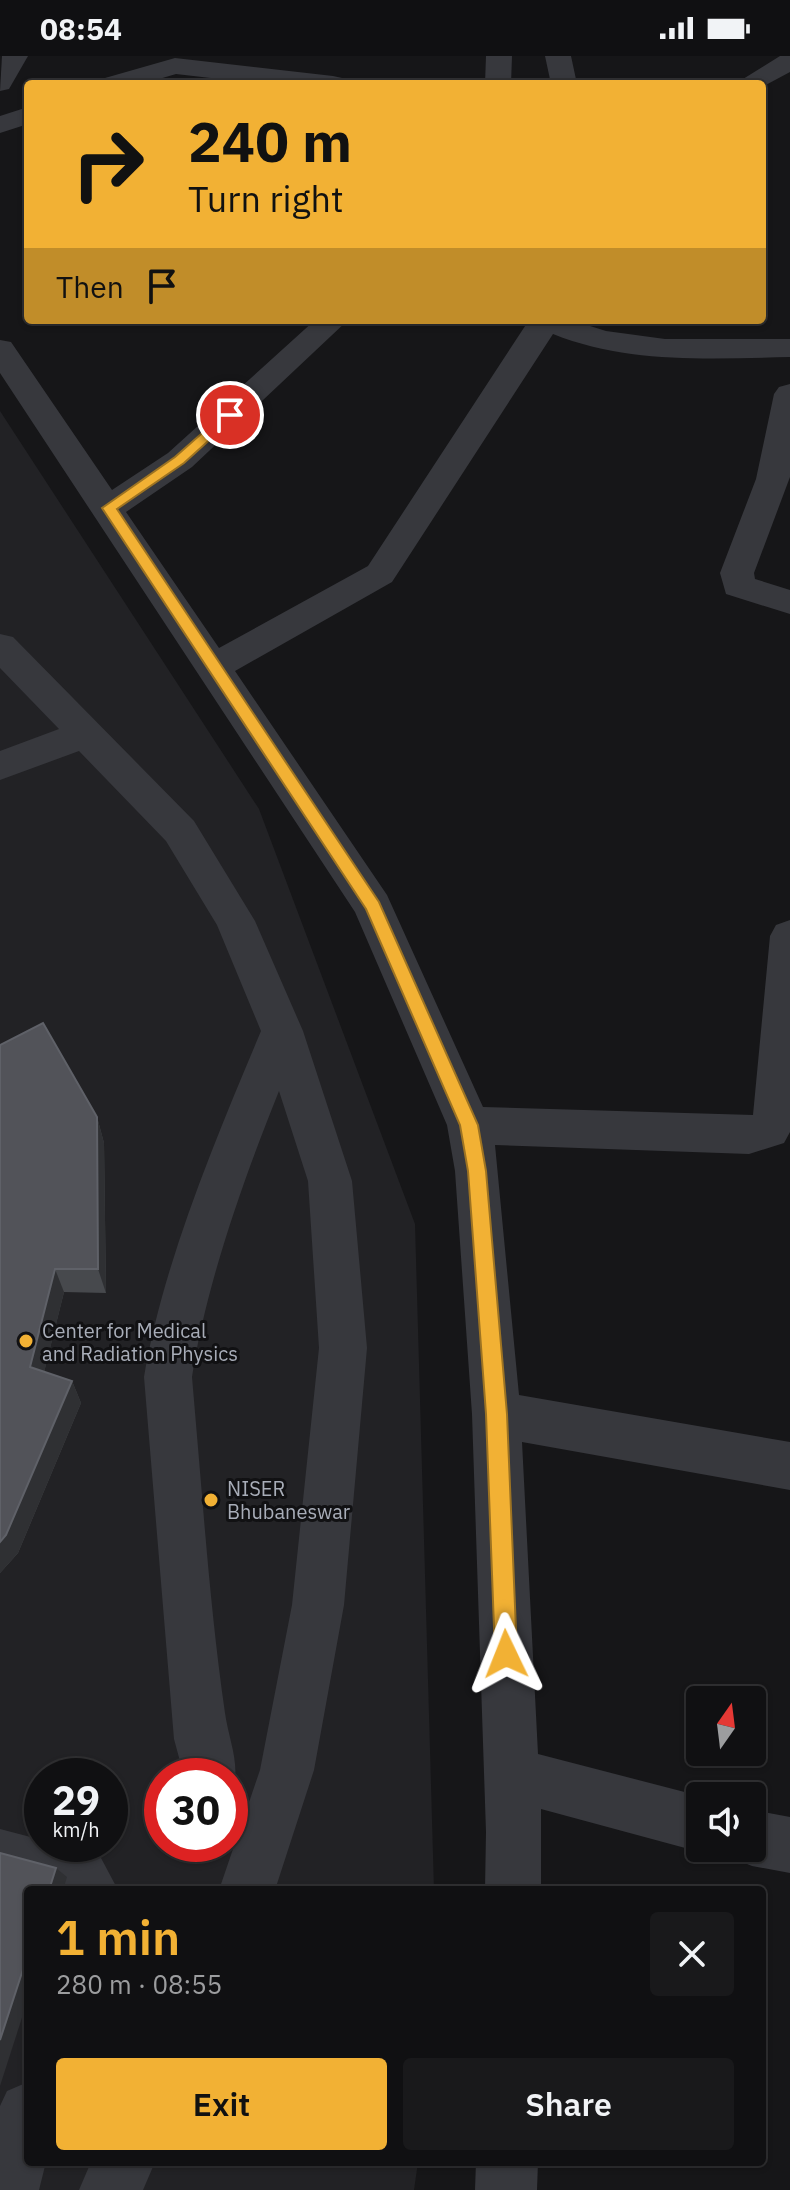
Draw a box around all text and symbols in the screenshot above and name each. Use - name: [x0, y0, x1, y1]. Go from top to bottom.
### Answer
- text: 08:54: [40, 9, 122, 48]
- text: 240 m: [188, 105, 352, 177]
- icon: right: [56, 112, 160, 216]
- text: Turn right: [188, 175, 344, 222]
- icon: arrive: [140, 264, 184, 308]
- text: Then: [56, 267, 124, 306]
- pin: [196, 381, 264, 449]
- icon: arrive: [208, 393, 252, 437]
- place label: Center for Medical and Radiation Physics: [42, 1317, 238, 1367]
- marker: Center for Medical and Radiation Physics: [17, 1332, 35, 1350]
- place label: NISER Bhubaneswar: [227, 1475, 350, 1525]
- marker: NISER Bhubaneswar: [202, 1491, 220, 1509]
- position arrow: [464, 1612, 548, 1696]
- north arrow: [686, 1686, 766, 1766]
- map controls: [686, 1686, 766, 1862]
- speed limit sign: 30: [144, 1758, 248, 1862]
- text: 29: [52, 1774, 100, 1826]
- button: sound: [686, 1782, 766, 1862]
- text: km/h: [52, 1816, 100, 1843]
- text: 1 min: [56, 1906, 180, 1968]
- button: close: [650, 1912, 734, 1996]
- text: 280 m · 08:55: [56, 1967, 222, 2001]
- button: Exit: [56, 2058, 387, 2150]
- button: Share: [403, 2058, 734, 2150]

